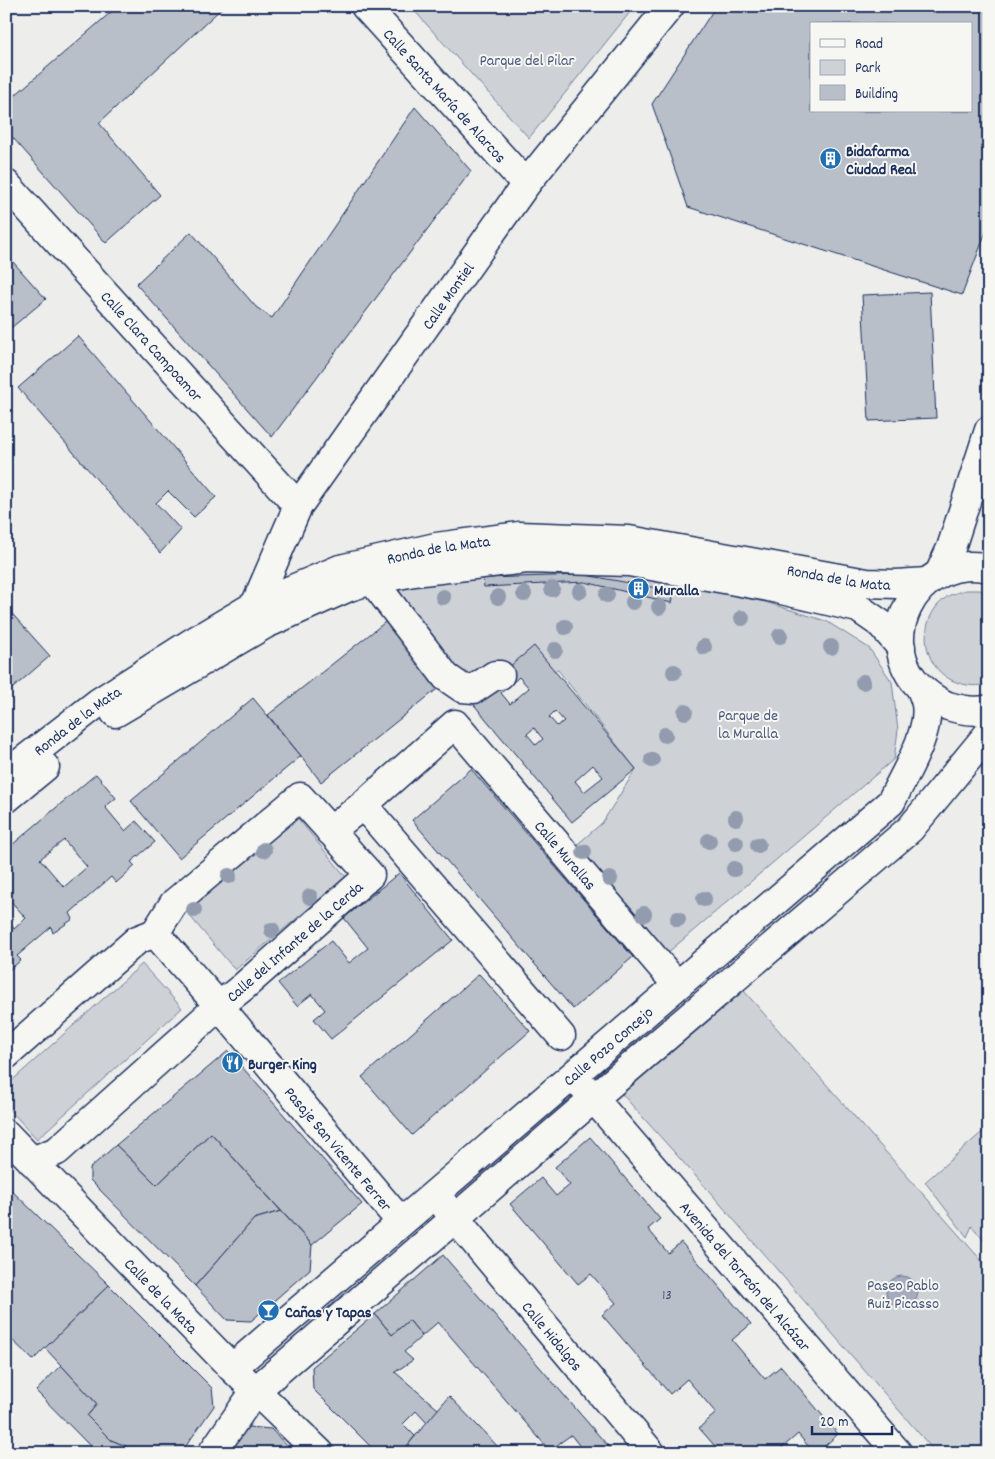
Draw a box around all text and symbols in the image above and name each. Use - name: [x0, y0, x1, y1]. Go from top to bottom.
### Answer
- legend: [810, 22, 972, 112]
- street label: Calle Santa María de Alarcos: [377, 24, 511, 169]
- text: Road: [855, 34, 883, 56]
- park label: Parque del Pilar: [480, 50, 574, 73]
- text: Park: [855, 58, 881, 80]
- text: Building: [855, 84, 898, 106]
- place label: Bidafarma Ciudad Real: [846, 141, 916, 182]
- building icon: Bidafarma Ciudad Real: [818, 147, 842, 171]
- street label: Calle Montiel: [417, 258, 481, 335]
- street label: Calle Clara Campoamor: [94, 287, 207, 408]
- street label: Ronda de la Mata: [385, 531, 492, 572]
- street label: Ronda de la Mata: [785, 560, 891, 598]
- building icon: Muralla: [626, 577, 650, 601]
- place label: Muralla: [654, 580, 700, 603]
- street label: Ronda de la Mata: [30, 681, 127, 763]
- park label: Parque de la Muralla: [718, 705, 778, 746]
- street label: Calle Murallas: [528, 816, 601, 896]
- street label: Calle del Infante de la Cerda: [222, 877, 369, 1009]
- street label: Calle Pozo Concejo: [559, 1002, 659, 1093]
- restaurant icon: Burger King: [220, 1051, 244, 1075]
- place label: Burger King: [248, 1054, 317, 1077]
- street label: Pasaje San Vicente Ferrer: [278, 1083, 396, 1217]
- street label: Avenida del Torreón del Alcázar: [673, 1197, 815, 1357]
- street label: Calle de la Mata: [118, 1254, 202, 1340]
- park label: Paseo Pablo Ruiz Picasso: [867, 1275, 939, 1316]
- house number: 13: [662, 1286, 672, 1306]
- street label: Calle Hidalgos: [515, 1297, 587, 1377]
- bar icon: Cañas y Tapas: [257, 1299, 281, 1323]
- place label: Cañas y Tapas: [285, 1302, 372, 1325]
- scale bar: [812, 1404, 892, 1436]
- text: 20 m: [820, 1412, 848, 1434]

